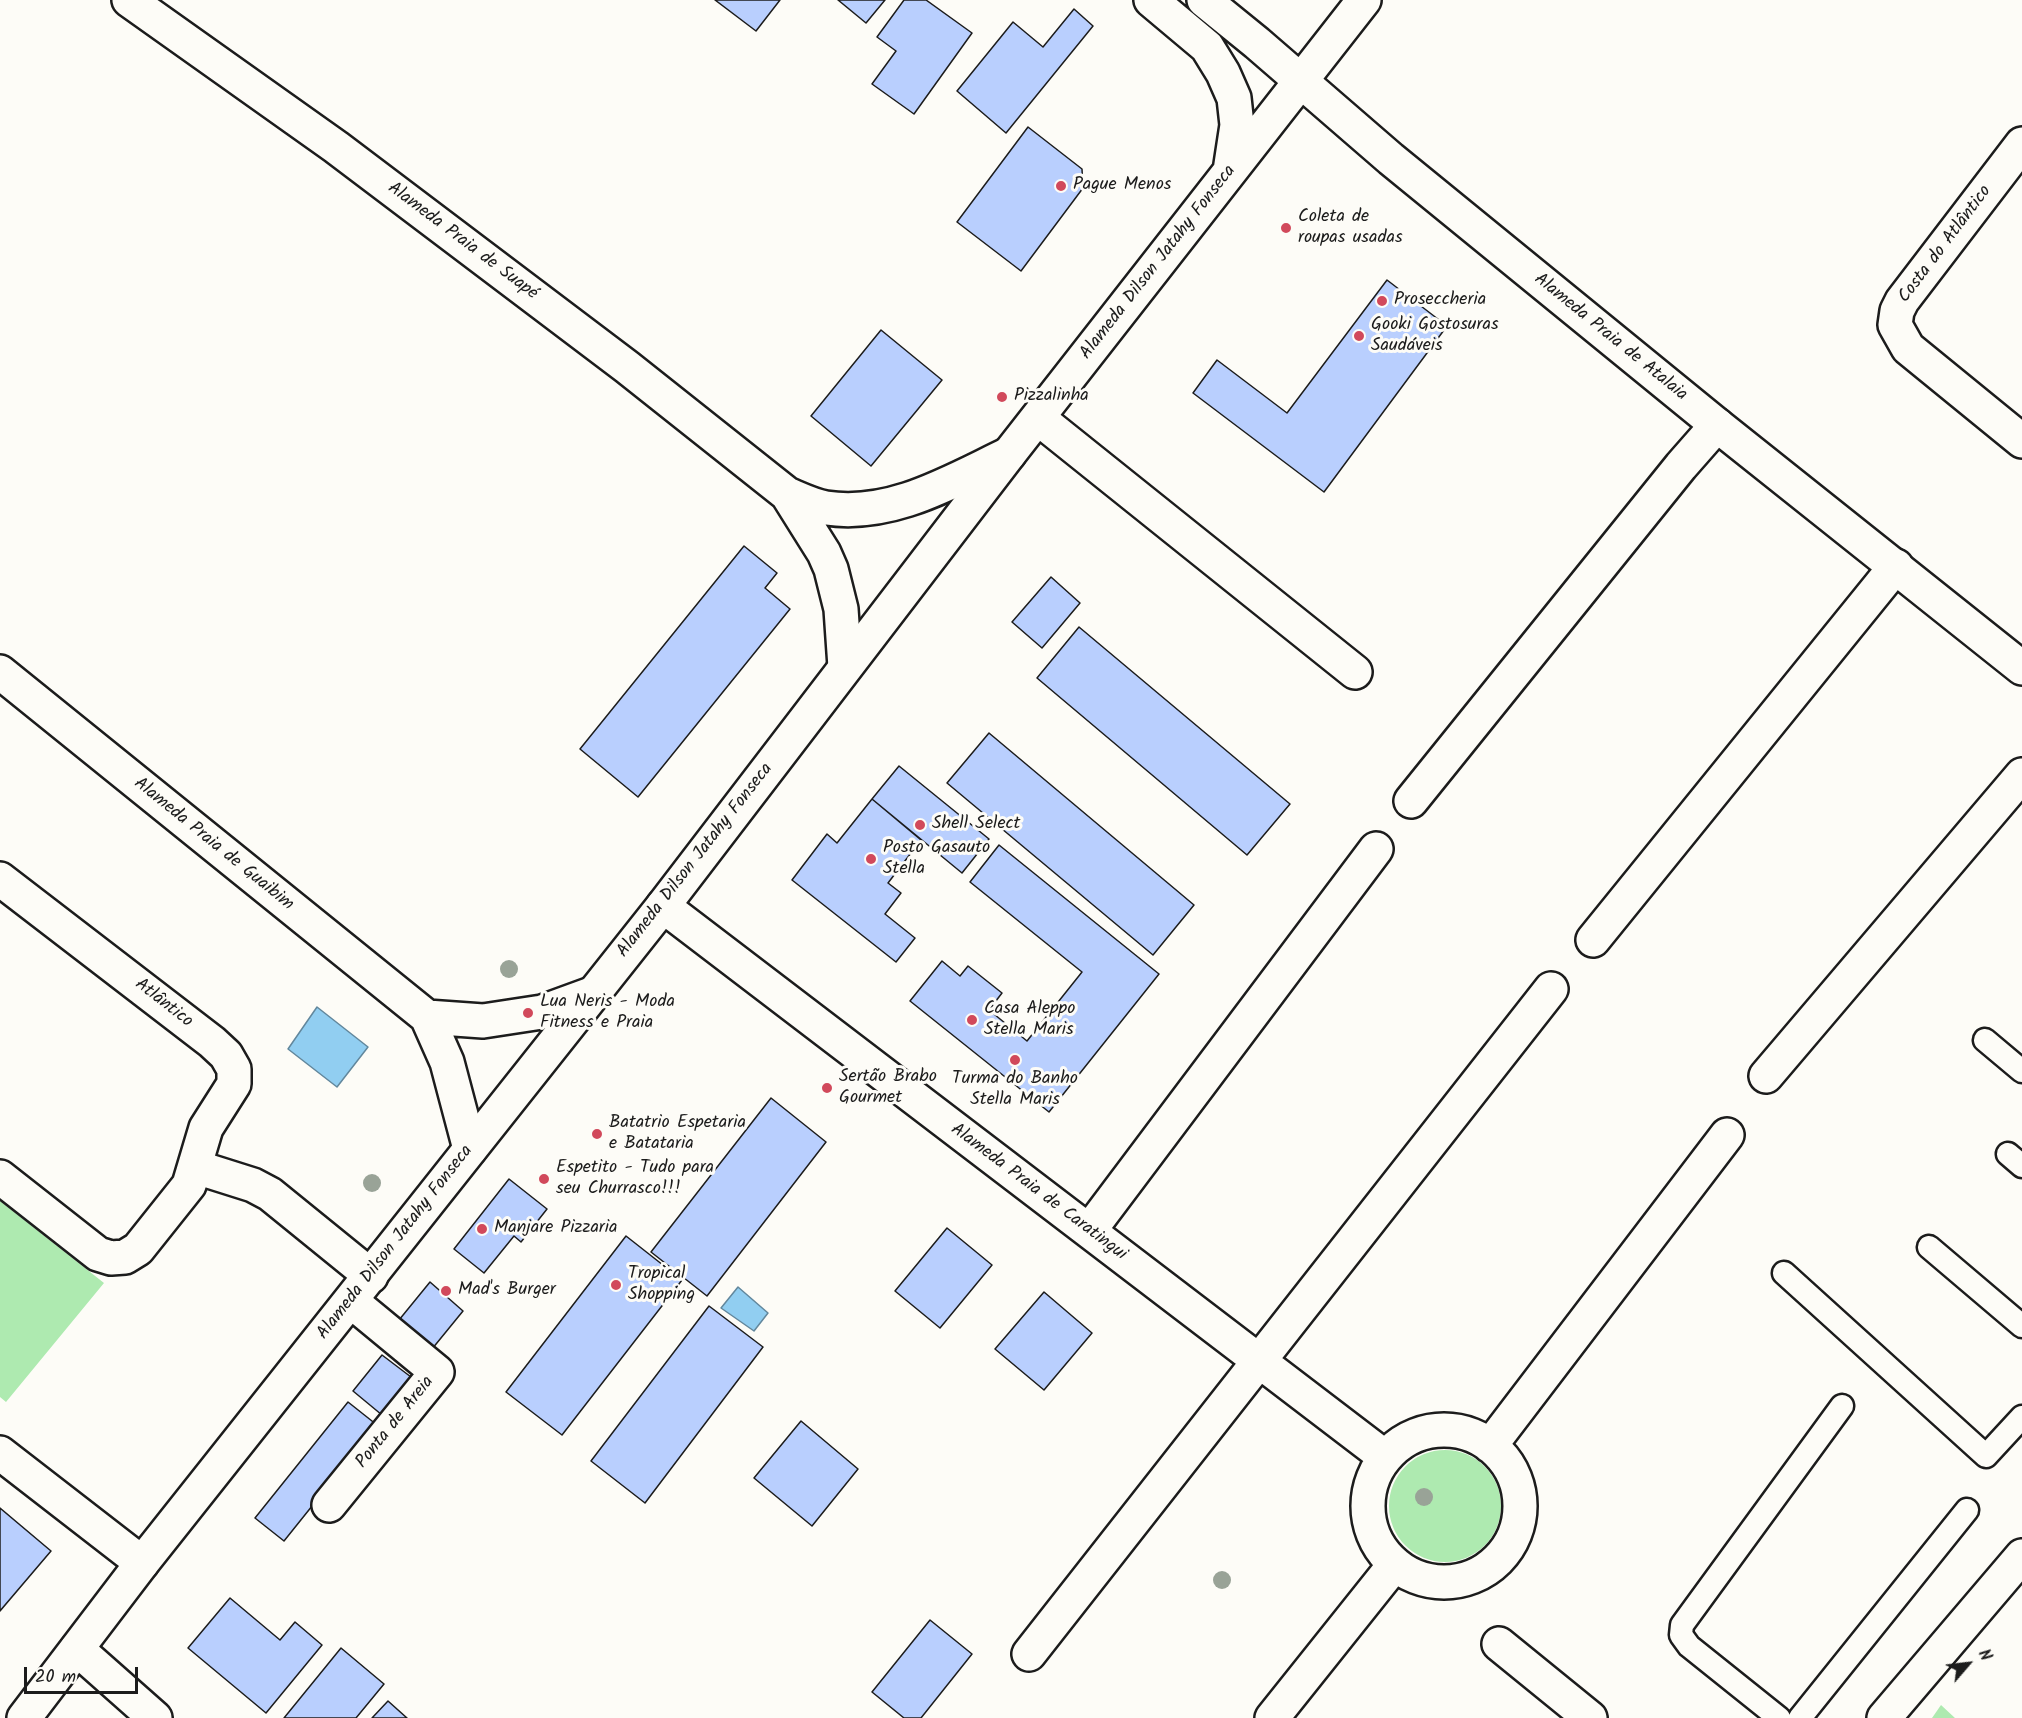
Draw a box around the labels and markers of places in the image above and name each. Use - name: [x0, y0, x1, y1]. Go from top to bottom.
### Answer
- place label: Pague Menos: [1073, 175, 1171, 197]
- marker: Pague Menos: [1054, 179, 1068, 193]
- place label: Coleta de roupas usadas: [1298, 207, 1403, 250]
- marker: Coleta de roupas usadas: [1279, 221, 1293, 235]
- place label: Proseccheria: [1394, 290, 1486, 312]
- marker: Proseccheria: [1375, 294, 1389, 308]
- place label: Gooki Gostosuras Saudáveis: [1371, 315, 1499, 358]
- marker: Gooki Gostosuras Saudáveis: [1352, 329, 1366, 343]
- place label: Pizzalinha: [1014, 386, 1089, 408]
- marker: Pizzalinha: [995, 390, 1009, 404]
- place label: Shell Select: [932, 814, 1020, 836]
- marker: Shell Select: [913, 818, 927, 832]
- place label: Posto Gasauto Stella: [883, 838, 990, 880]
- marker: Posto Gasauto Stella: [864, 852, 878, 866]
- place label: Lua Neris - Moda Fitness e Praia: [540, 992, 675, 1034]
- place label: Casa Aleppo Stella Maris: [984, 999, 1075, 1042]
- marker: Lua Neris - Moda Fitness e Praia: [521, 1006, 535, 1020]
- marker: Casa Aleppo Stella Maris: [965, 1013, 979, 1027]
- marker: Turma do Banho Stella Maris: [1008, 1053, 1022, 1067]
- place label: Sertão Brabo Gourmet: [839, 1067, 937, 1110]
- place label: Turma do Banho Stella Maris: [952, 1069, 1078, 1112]
- marker: Sertão Brabo Gourmet: [820, 1081, 834, 1095]
- place label: Batatrio Espetaria e Batataria: [609, 1113, 746, 1156]
- marker: Batatrio Espetaria e Batataria: [590, 1127, 604, 1141]
- place label: Espetito - Tudo para seu Churrasco!!!: [556, 1158, 714, 1200]
- marker: Espetito - Tudo para seu Churrasco!!!: [537, 1172, 551, 1186]
- place label: Manjare Pizzaria: [494, 1218, 618, 1240]
- marker: Manjare Pizzaria: [475, 1222, 489, 1236]
- place label: Tropical Shopping: [628, 1264, 695, 1306]
- marker: Tropical Shopping: [609, 1278, 623, 1292]
- place label: Mad's Burger: [458, 1280, 556, 1302]
- marker: Mad's Burger: [439, 1284, 453, 1298]

